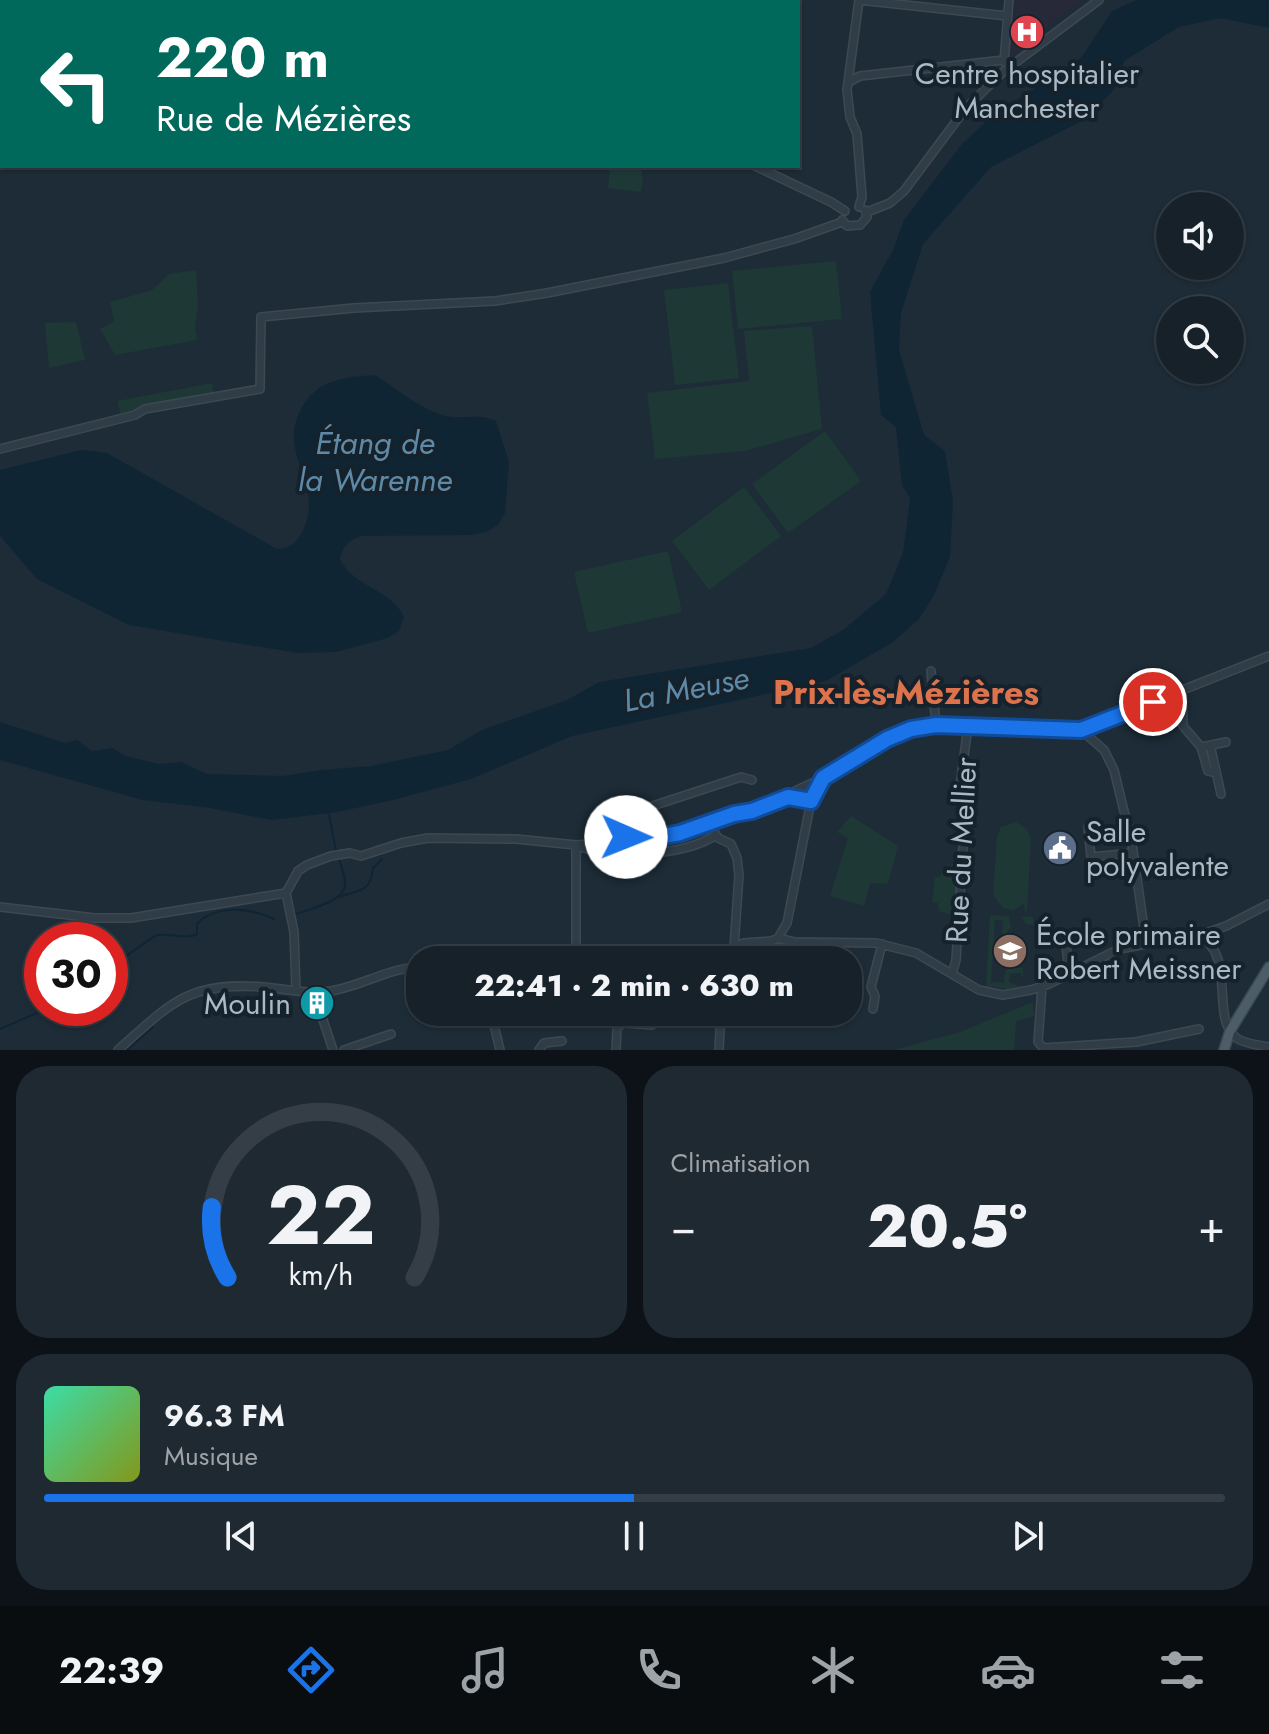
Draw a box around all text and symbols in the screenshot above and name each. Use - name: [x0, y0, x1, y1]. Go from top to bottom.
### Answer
- hospital icon: Centre hospitalier Manchester: [1008, 13, 1046, 51]
- text: 220 m: [156, 17, 329, 98]
- icon: left: [24, 32, 128, 136]
- place label: Centre hospitalier Manchester: [915, 52, 1140, 129]
- text: Rue de Mézières: [156, 92, 411, 144]
- map controls: [1156, 192, 1244, 384]
- button: sound: [1156, 192, 1244, 280]
- button: search: [1156, 296, 1244, 384]
- water label: Étang de la Warenne: [298, 420, 452, 503]
- water label: La Meuse: [619, 654, 753, 724]
- district label: Prix-lès-Mézières: [773, 668, 1039, 717]
- pin: [1119, 668, 1187, 736]
- icon: arrive: [1131, 680, 1175, 724]
- street label: Rue du Mellier: [935, 755, 987, 944]
- position arrow: [584, 795, 668, 879]
- place label: Salle polyvalente: [1086, 810, 1229, 887]
- public building icon: Salle polyvalente: [1041, 829, 1079, 867]
- place label: École primaire Robert Meissner: [1036, 913, 1242, 990]
- speed limit sign: 30: [24, 922, 128, 1026]
- school or university icon: École primaire Robert Meissner: [991, 932, 1029, 970]
- text: 22:41 · 2 min · 630 m: [474, 964, 794, 1007]
- place label: Moulin: [204, 982, 291, 1025]
- building icon: Moulin: [298, 984, 336, 1022]
- text: Climatisation: [671, 1144, 811, 1182]
- text: 22: [267, 1155, 376, 1275]
- text: 20.5°: [867, 1183, 1027, 1270]
- text: −: [671, 1195, 696, 1259]
- text: +: [1198, 1195, 1225, 1259]
- text: km/h: [289, 1254, 354, 1296]
- text: 96.3 FM: [164, 1394, 285, 1437]
- text: Musique: [164, 1437, 258, 1475]
- icon: previous: [219, 1514, 263, 1558]
- icon: pause: [612, 1514, 656, 1558]
- icon: next: [1006, 1514, 1050, 1558]
- icon: directions: [283, 1642, 339, 1698]
- icon: music: [457, 1642, 513, 1698]
- icon: phone: [631, 1642, 687, 1698]
- icon: climate: [805, 1642, 861, 1698]
- icon: car: [980, 1642, 1036, 1698]
- icon: filters: [1154, 1642, 1210, 1698]
- text: 22:39: [59, 1644, 164, 1696]

